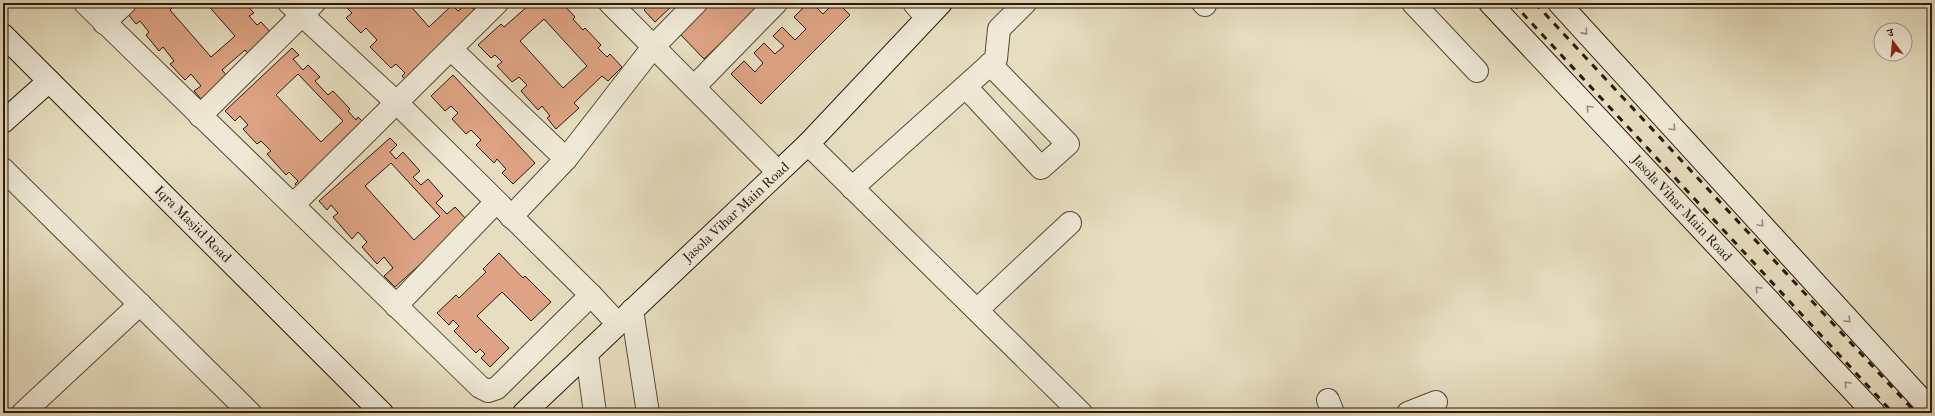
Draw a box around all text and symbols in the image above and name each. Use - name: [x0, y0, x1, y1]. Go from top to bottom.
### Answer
- north arrow: [1873, 22, 1913, 62]
- text: उ: [1885, 25, 1896, 40]
- one-way arrow: [1580, 27, 1588, 35]
- one-way arrow: [1586, 105, 1594, 113]
- one-way arrow: [1668, 123, 1675, 131]
- street label: Jasola Vihar Main Road: [1628, 151, 1736, 265]
- street label: Jasola Vihar Main Road: [679, 158, 793, 266]
- street label: Iqra Masjid Road: [151, 182, 235, 266]
- one-way arrow: [1756, 219, 1763, 227]
- one-way arrow: [1756, 286, 1763, 294]
- one-way arrow: [1844, 315, 1851, 323]
- one-way arrow: [1845, 382, 1852, 389]

